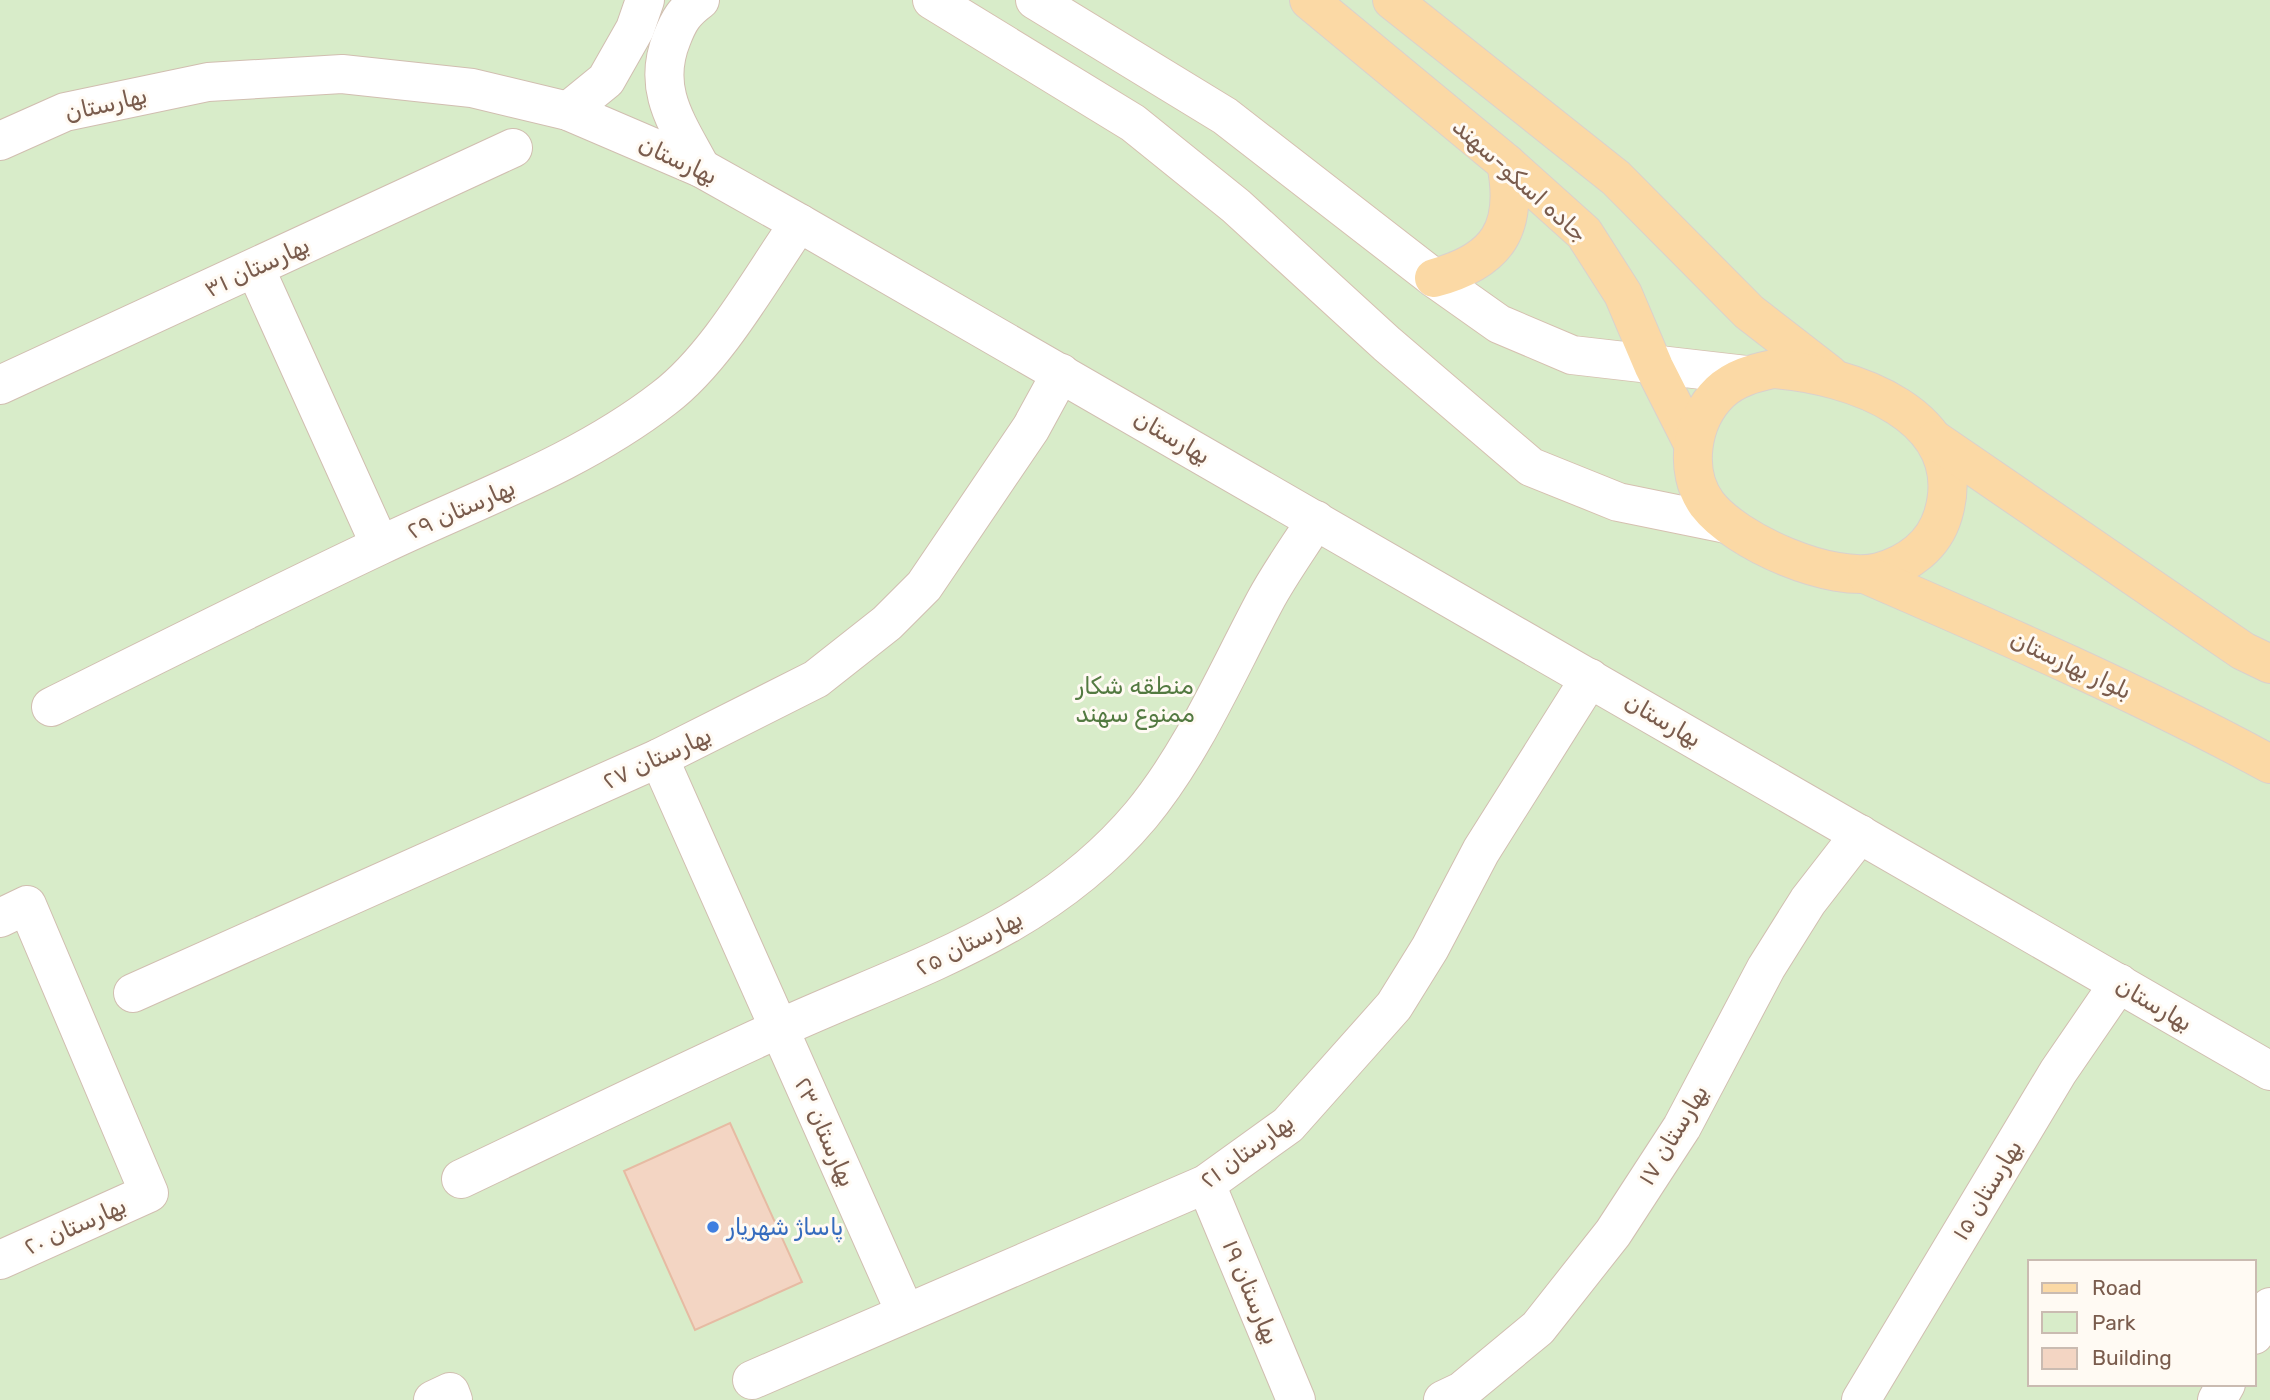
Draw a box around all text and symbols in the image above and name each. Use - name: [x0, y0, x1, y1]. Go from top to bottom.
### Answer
- street label: بهارستان: [62, 81, 150, 127]
- street label: جاده اسکو-سهند: [1447, 112, 1593, 248]
- street label: بهارستان: [634, 130, 722, 190]
- street label: بهارستان ۳۱: [200, 231, 314, 303]
- street label: بهارستان: [1129, 404, 1215, 470]
- street label: بهارستان ۲۹: [403, 473, 519, 545]
- street label: بلوار بهارستان: [2006, 625, 2136, 705]
- park label: منطقه شکار ممنوع سهند: [1074, 672, 1195, 730]
- street label: بهارستان: [1620, 687, 1706, 753]
- street label: بهارستان ۲۷: [598, 721, 716, 795]
- street label: بهارستان ۲۵: [911, 904, 1027, 982]
- street label: بهارستان: [2111, 971, 2197, 1037]
- street label: بهارستان ۲۳: [788, 1073, 862, 1191]
- street label: بهارستان ۱۷: [1632, 1080, 1714, 1190]
- street label: بهارستان ۲۱: [1195, 1108, 1299, 1194]
- street label: بهارستان ۱۵: [1946, 1135, 2028, 1245]
- street label: بهارستان ۲۰: [20, 1191, 130, 1261]
- place label: پاساژ شهریار: [725, 1213, 843, 1243]
- marker: پاساژ شهریار: [705, 1219, 721, 1235]
- street label: بهارستان ۱۹: [1216, 1235, 1286, 1349]
- legend: [2028, 1260, 2256, 1386]
- text: Road: [2092, 1275, 2142, 1300]
- text: Park: [2092, 1310, 2136, 1335]
- text: Building: [2092, 1345, 2172, 1370]

